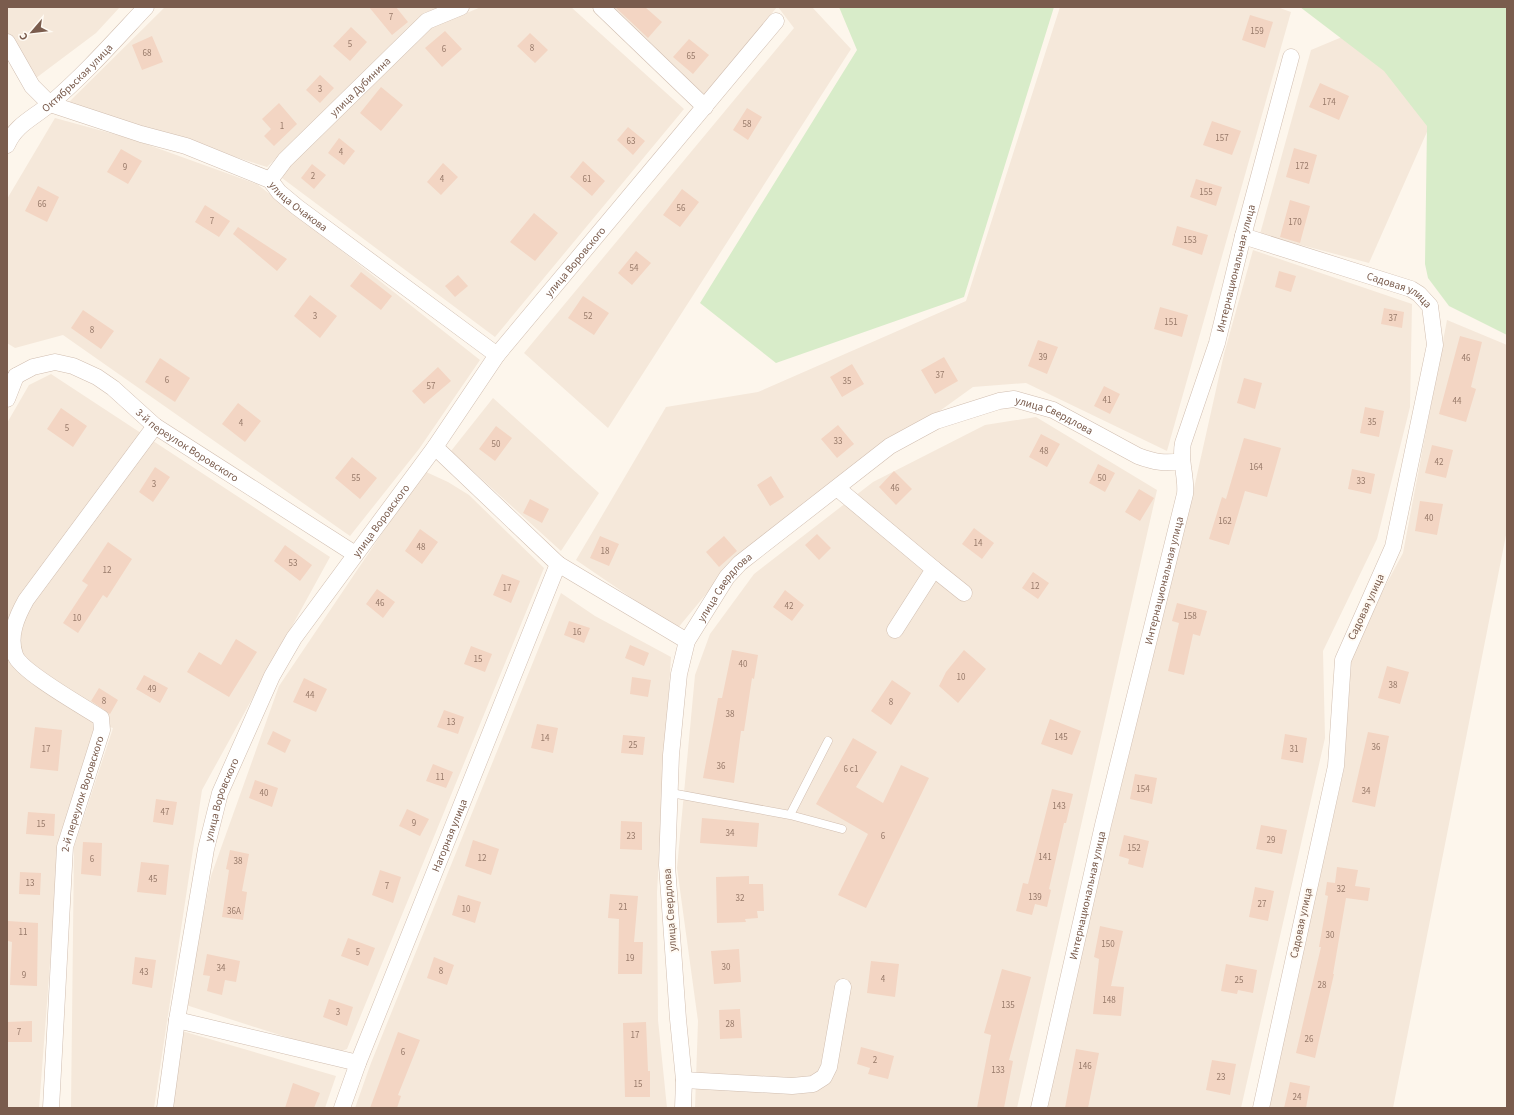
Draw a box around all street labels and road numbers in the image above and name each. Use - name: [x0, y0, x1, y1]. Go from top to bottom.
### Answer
- street label: Октябрьская улица: [38, 40, 116, 115]
- street label: улица Дубинина: [326, 53, 394, 120]
- street label: улица Очакова: [266, 178, 331, 235]
- street label: Интернациональная улица: [1212, 203, 1259, 334]
- street label: улица Воровского: [541, 223, 609, 300]
- street label: Садовая улица: [1365, 268, 1435, 311]
- street label: улица Свердлова: [1014, 392, 1096, 438]
- street label: 3-й переулок Воровского: [135, 404, 241, 484]
- street label: улица Воровского: [349, 481, 413, 560]
- street label: Интернациональная улица: [1140, 515, 1187, 646]
- street label: улица Свердлова: [693, 549, 755, 625]
- street label: Садовая улица: [1344, 571, 1388, 643]
- street label: 2-й переулок Воровского: [57, 734, 107, 852]
- street label: улица Воровского: [201, 755, 242, 843]
- street label: Нагорная улица: [428, 797, 471, 874]
- street label: Интернациональная улица: [1065, 830, 1109, 961]
- street label: улица Свердлова: [660, 868, 680, 952]
- street label: Садовая улица: [1286, 886, 1316, 960]

